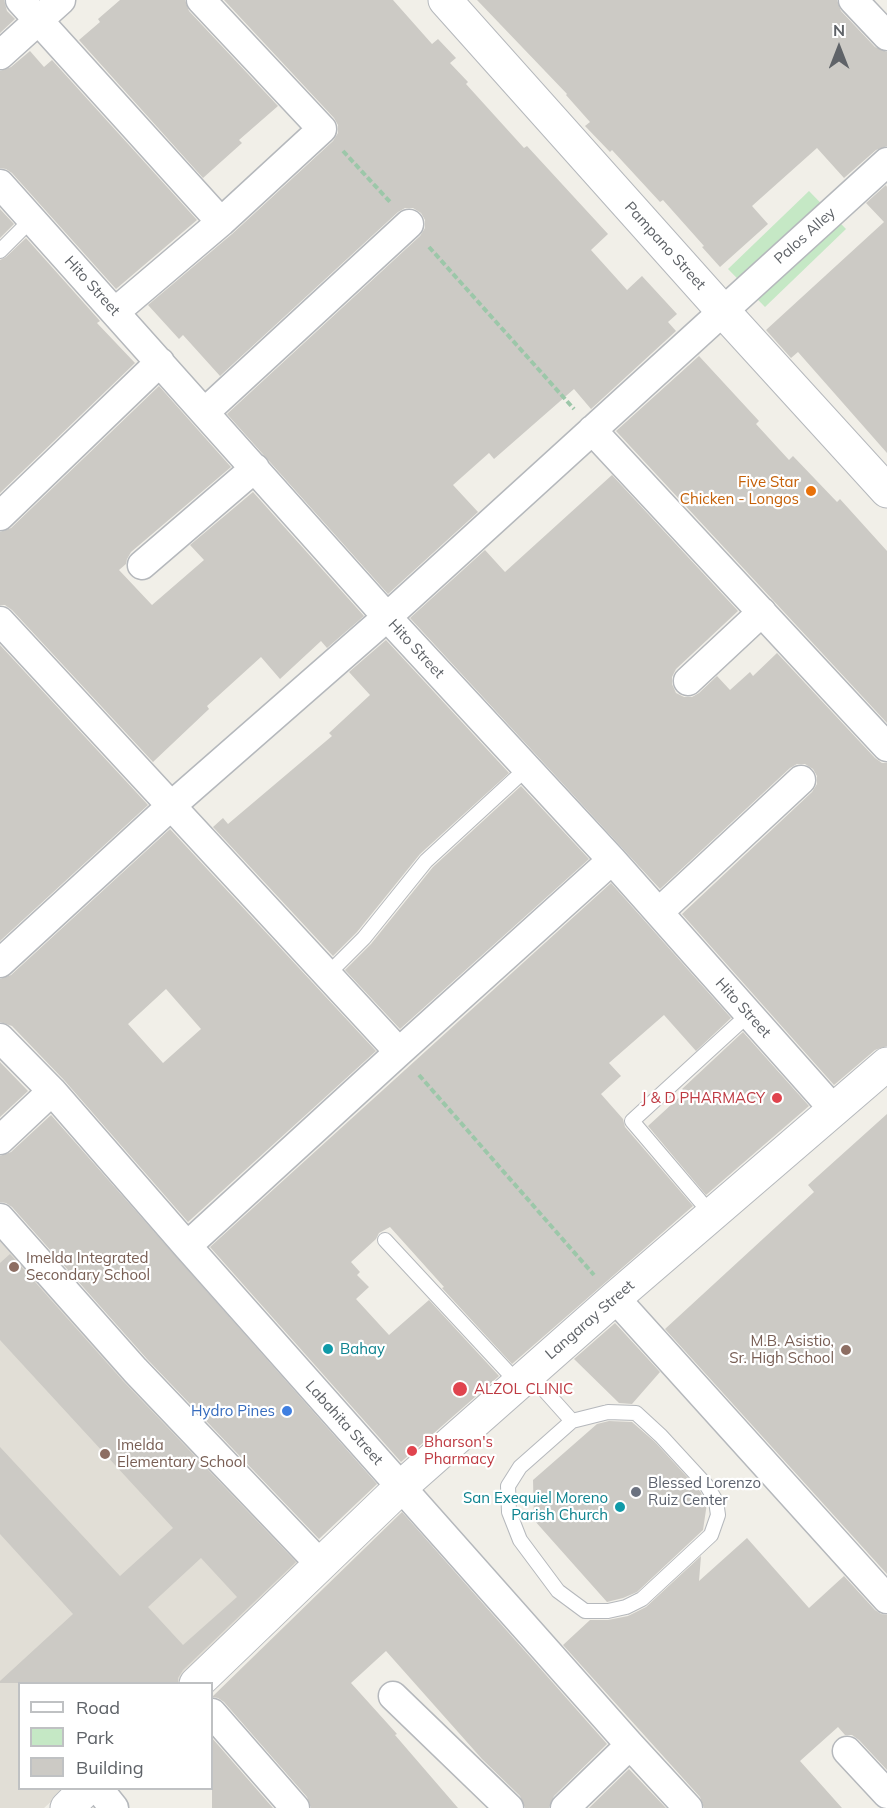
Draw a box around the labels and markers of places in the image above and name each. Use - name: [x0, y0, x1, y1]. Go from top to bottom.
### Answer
- place label: Five Star Chicken - Longos: [680, 473, 799, 508]
- marker: Five Star Chicken - Longos: [804, 484, 818, 498]
- place label: J & D PHARMACY: [642, 1089, 765, 1107]
- marker: J & D PHARMACY: [770, 1091, 784, 1105]
- place label: Imelda Integrated Secondary School: [26, 1249, 150, 1284]
- marker: Imelda Integrated Secondary School: [7, 1260, 21, 1274]
- place label: M.B. Asistio, Sr. High School: [729, 1332, 834, 1367]
- place label: Bahay: [340, 1340, 385, 1358]
- marker: Bahay: [321, 1342, 335, 1356]
- marker: M.B. Asistio, Sr. High School: [839, 1343, 853, 1357]
- marker: ALZOL CLINIC: [451, 1380, 469, 1398]
- place label: ALZOL CLINIC: [474, 1380, 573, 1398]
- place label: Hydro Pines: [191, 1402, 275, 1420]
- marker: Hydro Pines: [280, 1404, 294, 1418]
- place label: Bharson's Pharmacy: [424, 1433, 495, 1468]
- place label: Imelda Elementary School: [117, 1436, 246, 1471]
- marker: Bharson's Pharmacy: [405, 1444, 419, 1458]
- marker: Imelda Elementary School: [98, 1447, 112, 1461]
- place label: Blessed Lorenzo Ruiz Center: [648, 1474, 761, 1509]
- marker: Blessed Lorenzo Ruiz Center: [629, 1485, 643, 1499]
- place label: San Exequiel Moreno Parish Church: [463, 1489, 608, 1524]
- marker: San Exequiel Moreno Parish Church: [613, 1500, 627, 1514]

